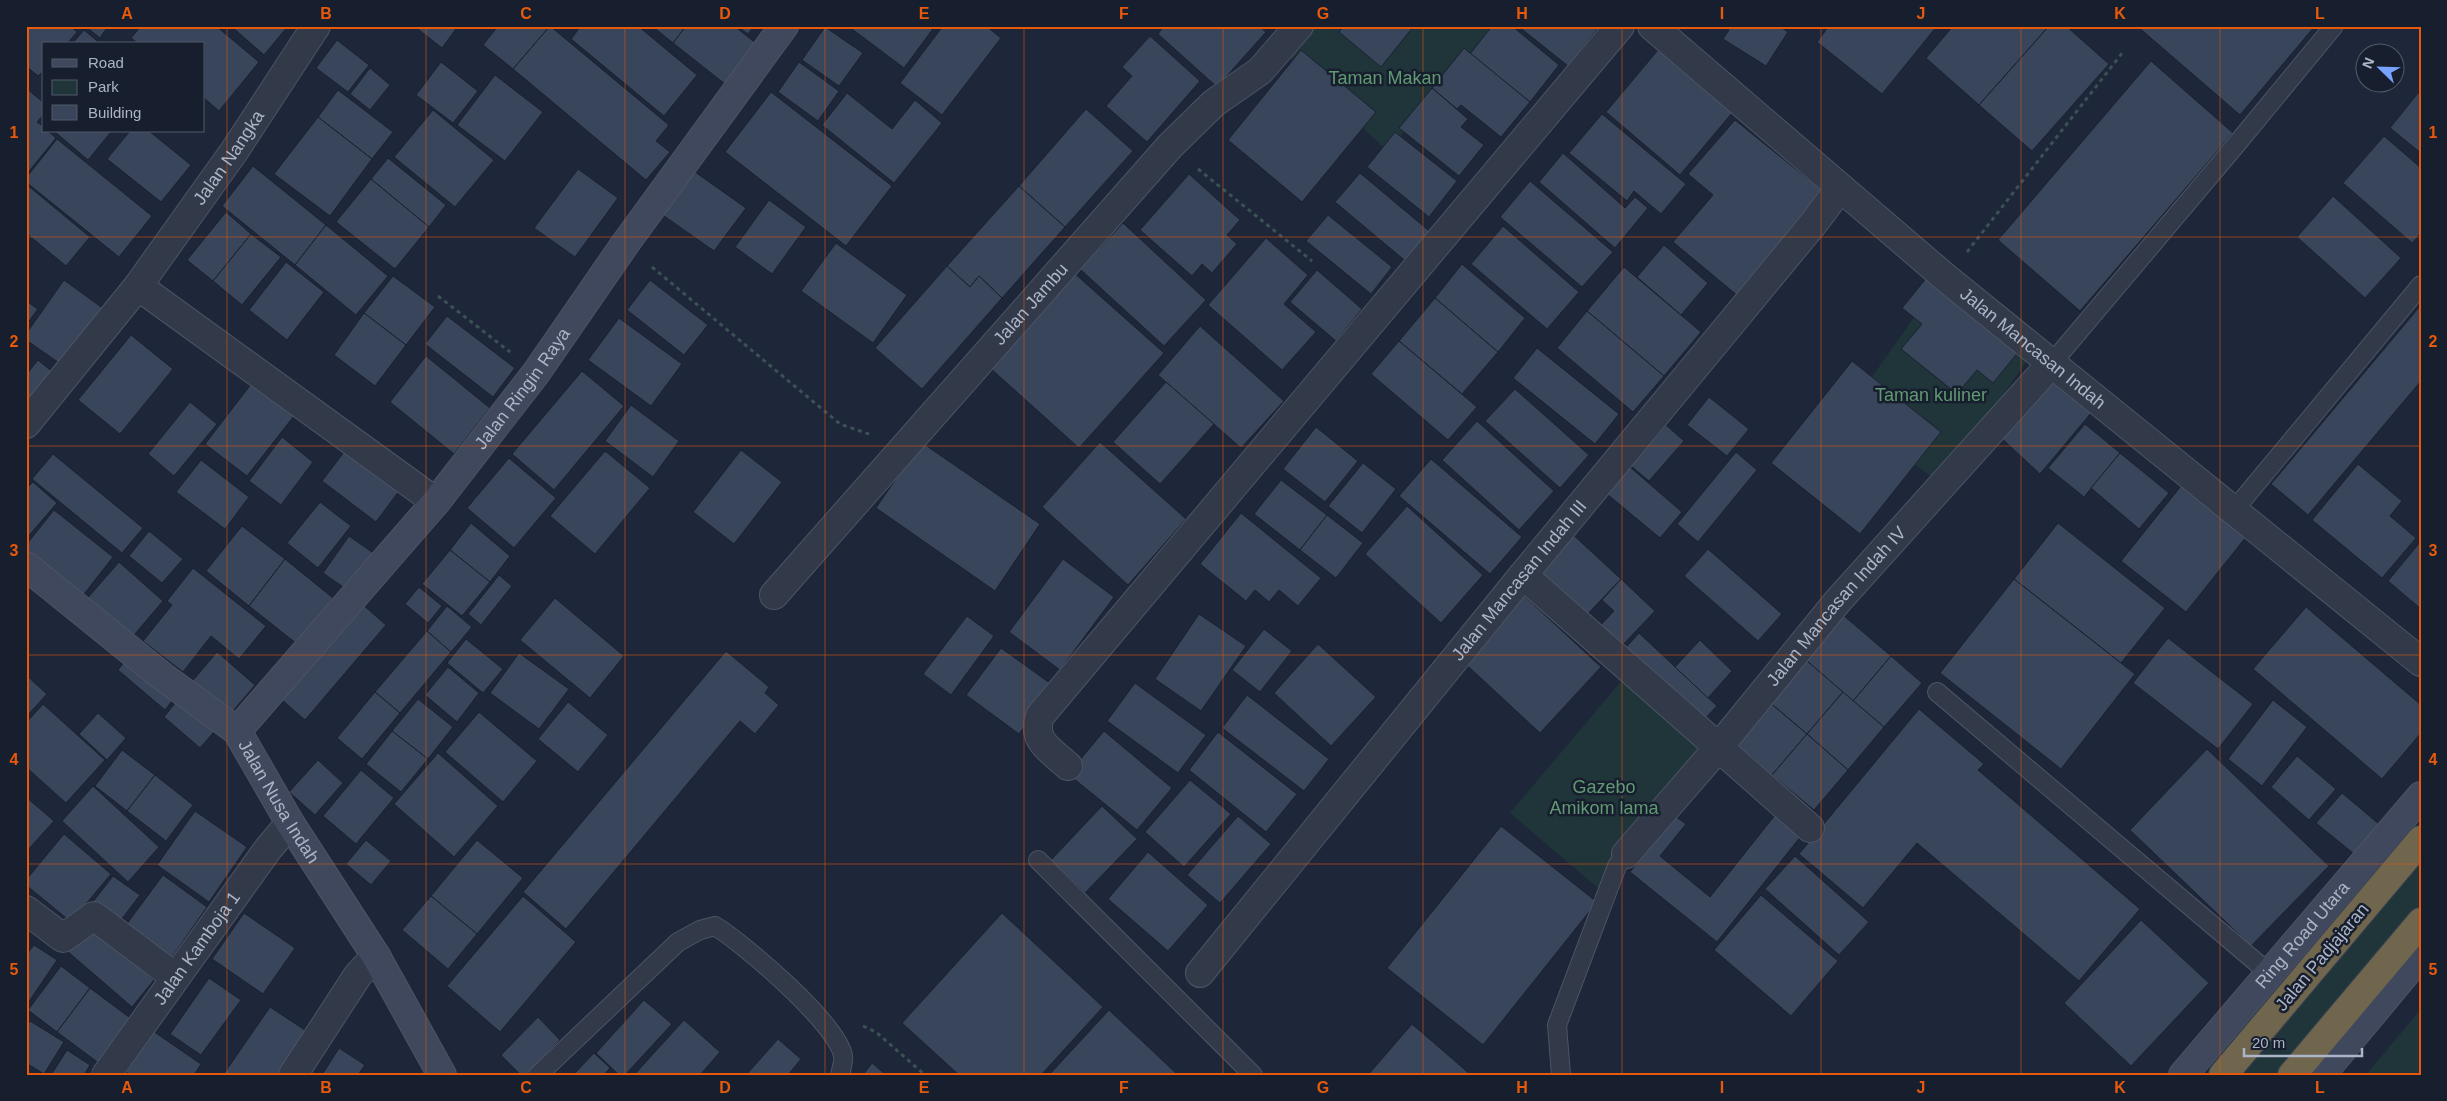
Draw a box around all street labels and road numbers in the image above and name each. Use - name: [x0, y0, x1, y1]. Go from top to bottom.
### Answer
- street label: Jalan Nangka: [189, 106, 269, 209]
- street label: Jalan Jambu: [989, 259, 1072, 349]
- street label: Jalan Mancasan Indah: [1956, 284, 2110, 413]
- street label: Jalan Ringin Raya: [471, 323, 575, 453]
- street label: Jalan Mancasan Indah III: [1448, 496, 1591, 665]
- street label: Jalan Mancasan Indah IV: [1763, 523, 1910, 690]
- street label: Jalan Nusa Indah: [234, 736, 323, 867]
- street label: Ring Road Utara: [2251, 877, 2354, 993]
- street label: Jalan Kamboja 1: [150, 888, 244, 1009]
- street label: Jalan Padjajaran: [2271, 899, 2373, 1015]

